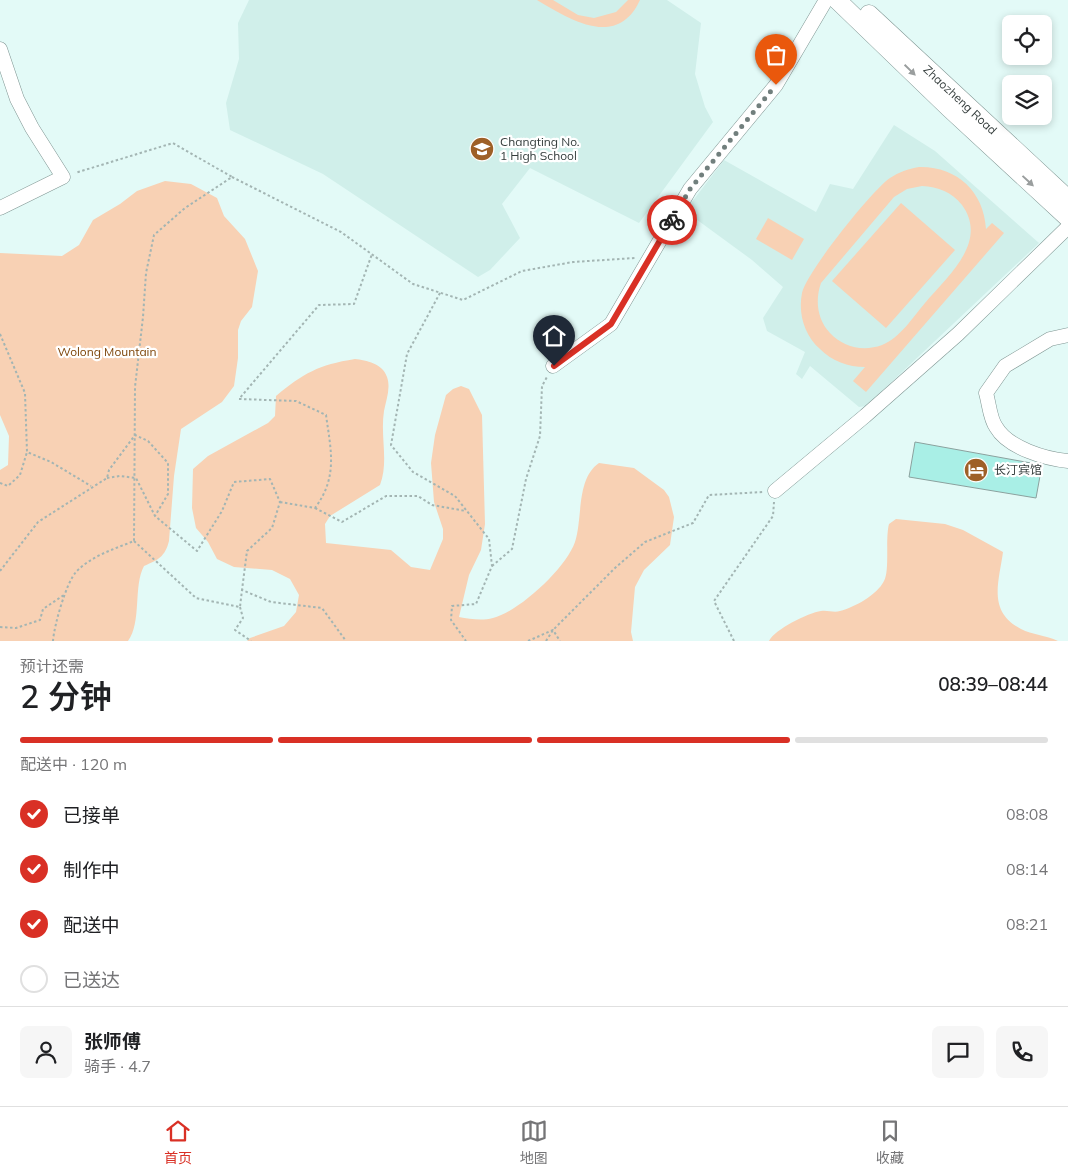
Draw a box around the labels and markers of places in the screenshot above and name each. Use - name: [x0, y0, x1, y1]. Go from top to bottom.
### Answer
- pin: [755, 34, 797, 85]
- place label: Changting No. 1 High School: [500, 134, 579, 163]
- school or university icon: Changting No. 1 High School: [469, 136, 495, 162]
- pin: [533, 315, 575, 366]
- hotel icon: 长汀宾馆: [963, 457, 989, 483]
- place label: 长汀宾馆: [994, 462, 1042, 477]

